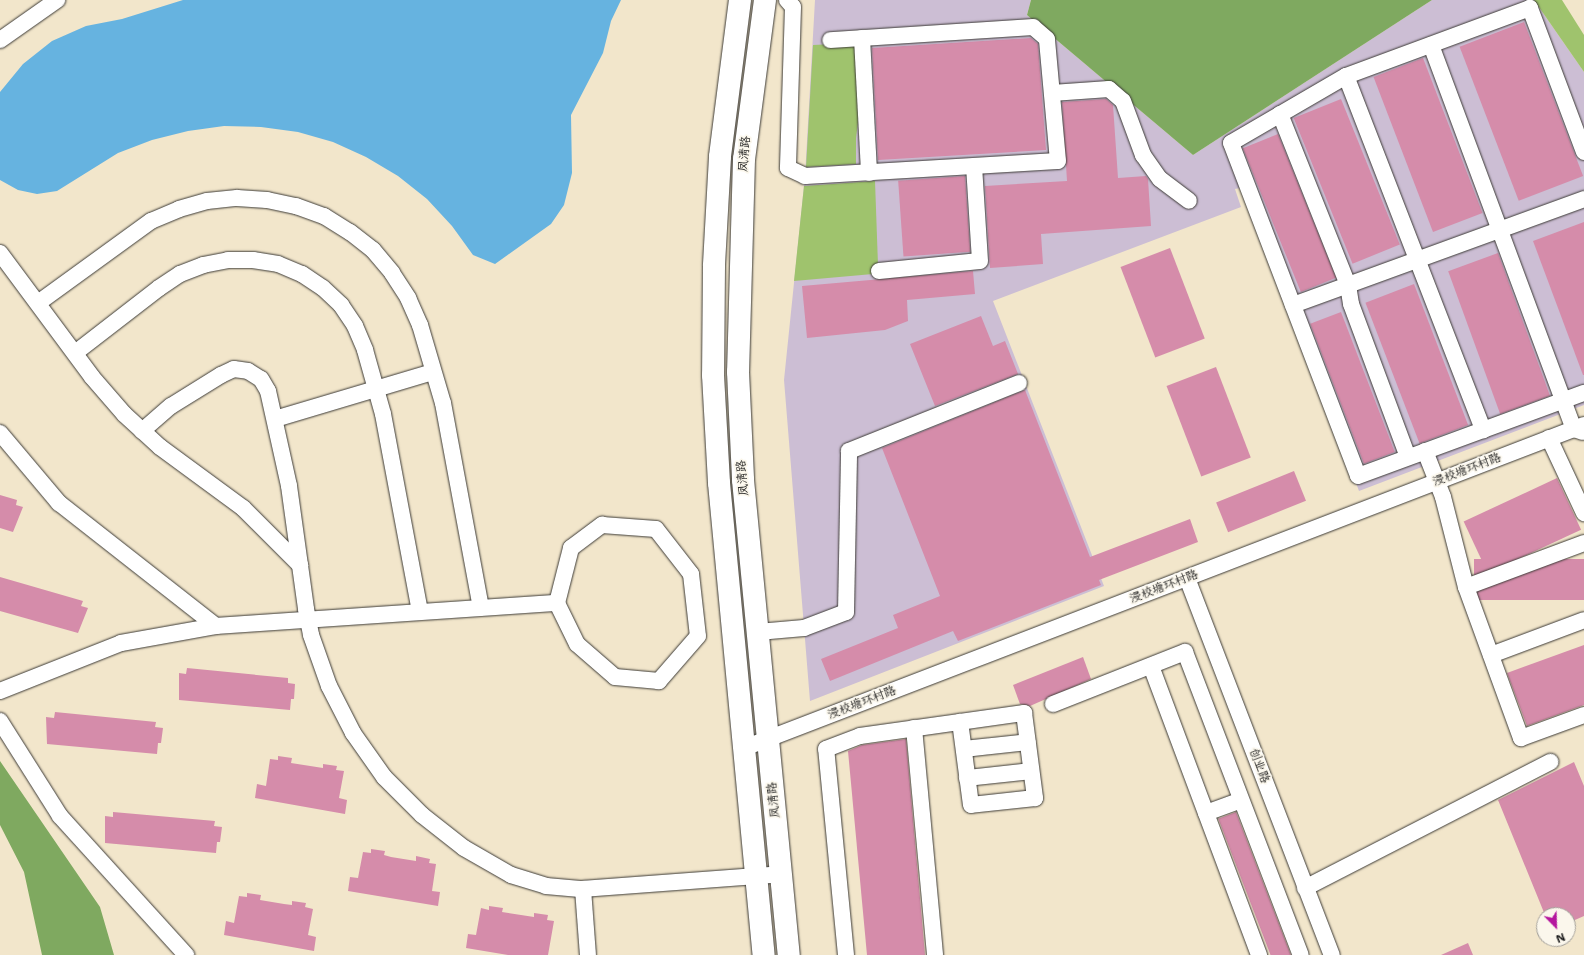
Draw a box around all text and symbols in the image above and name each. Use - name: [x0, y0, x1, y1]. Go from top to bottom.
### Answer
- street label: 凤清路: [736, 135, 754, 173]
- street label: 浸校塘环村路: [1431, 450, 1503, 490]
- street label: 凤清路: [734, 459, 752, 497]
- street label: 浸校塘环村路: [1128, 567, 1200, 607]
- street label: 浸校塘环村路: [826, 683, 898, 723]
- street label: 创业路: [1246, 747, 1272, 785]
- street label: 凤清路: [765, 781, 783, 819]
- north arrow: [1536, 907, 1576, 947]
- text: N: [1554, 929, 1567, 946]

